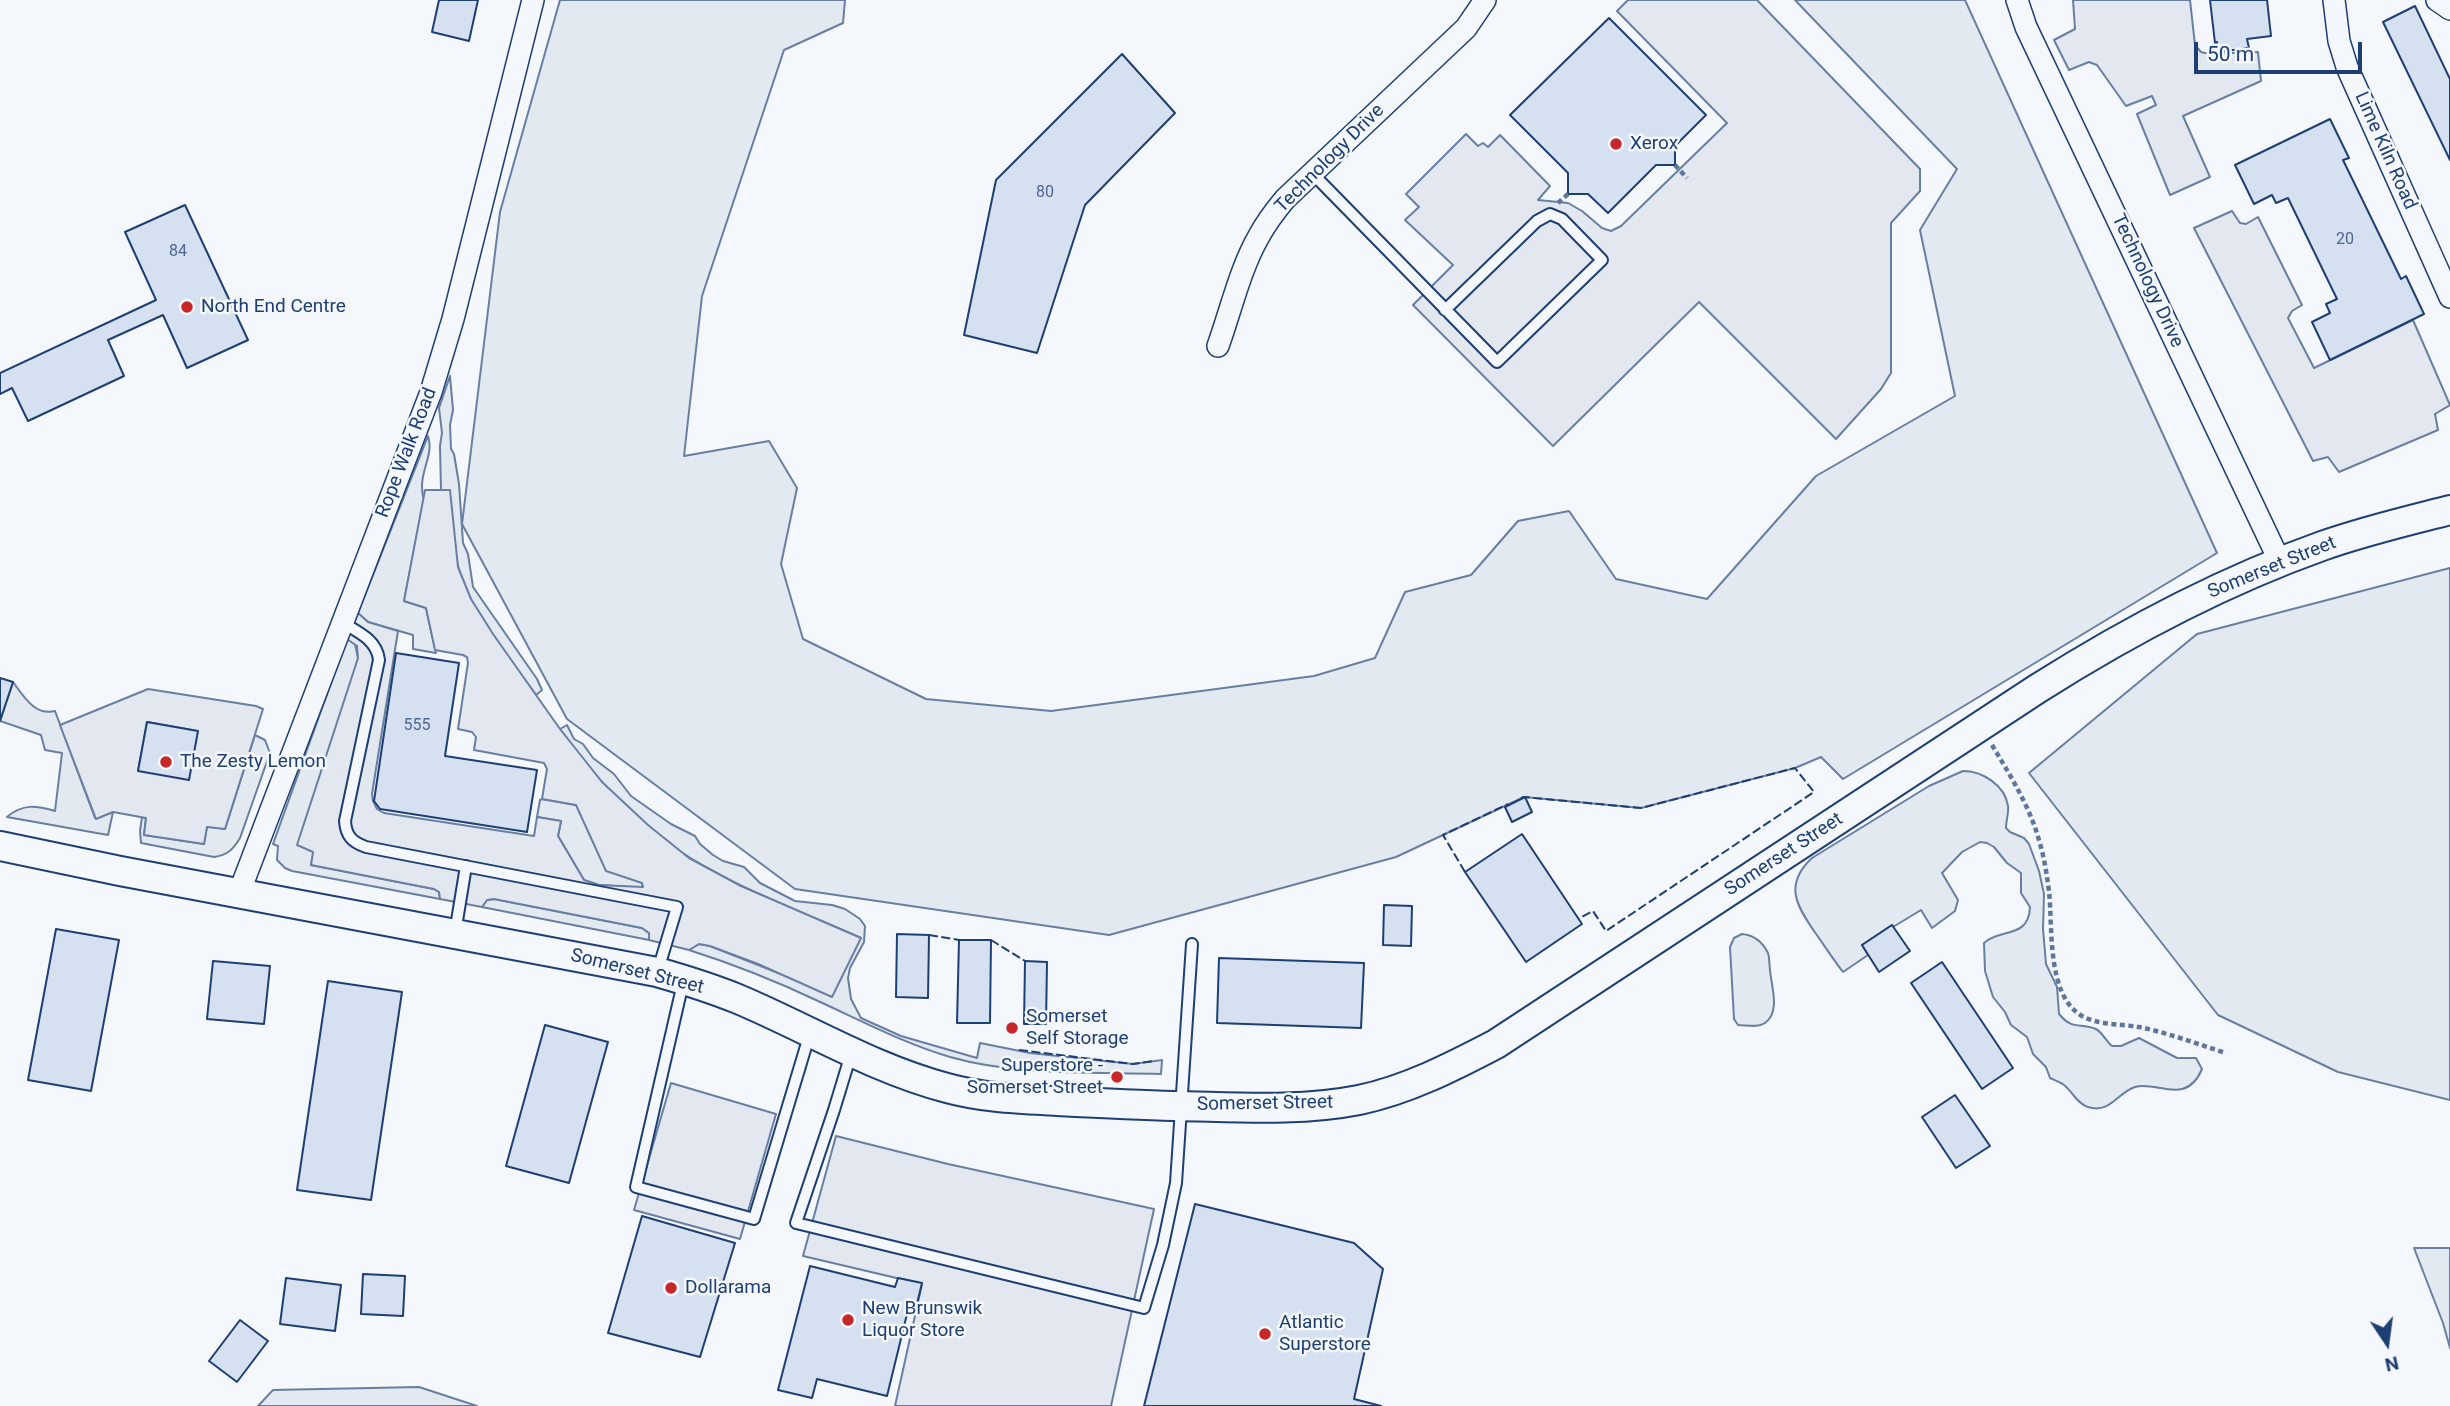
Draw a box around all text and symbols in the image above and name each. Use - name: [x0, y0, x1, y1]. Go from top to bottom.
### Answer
- scale bar: [2198, 28, 2366, 72]
- text: 50 m: [2207, 42, 2254, 66]
- street label: Lime Kiln Road: [2349, 89, 2421, 213]
- street label: Technology Drive: [1271, 100, 1389, 218]
- place label: Xerox: [1630, 133, 1678, 155]
- marker: Xerox: [1608, 136, 1624, 152]
- house number: 80: [1036, 183, 1054, 203]
- street label: Technology Drive: [2106, 211, 2188, 351]
- house number: 20: [2336, 230, 2354, 250]
- house number: 84: [169, 242, 187, 262]
- place label: North End Centre: [201, 296, 346, 318]
- marker: North End Centre: [179, 299, 195, 315]
- street label: Rope Walk Road: [372, 385, 442, 521]
- street label: Somerset Street: [2205, 532, 2339, 604]
- house number: 555: [404, 716, 430, 736]
- place label: The Zesty Lemon: [180, 751, 326, 773]
- marker: The Zesty Lemon: [158, 754, 174, 770]
- street label: Somerset Street: [1721, 808, 1847, 902]
- street label: Somerset Street: [568, 944, 706, 1000]
- place label: Somerset Self Storage: [1026, 1006, 1129, 1050]
- marker: Somerset Self Storage: [1004, 1020, 1020, 1036]
- place label: Superstore - Somerset Street: [967, 1055, 1103, 1099]
- marker: Superstore - Somerset Street: [1109, 1069, 1125, 1085]
- street label: Somerset Street: [1197, 1091, 1333, 1117]
- place label: Dollarama: [685, 1277, 771, 1299]
- marker: Dollarama: [663, 1280, 679, 1296]
- place label: New Brunswik Liquor Store: [862, 1298, 982, 1342]
- north arrow: [2352, 1308, 2422, 1378]
- marker: New Brunswik Liquor Store: [840, 1312, 856, 1328]
- place label: Atlantic Superstore: [1279, 1312, 1371, 1356]
- marker: Atlantic Superstore: [1257, 1326, 1273, 1342]
- text: N: [2383, 1351, 2401, 1377]

